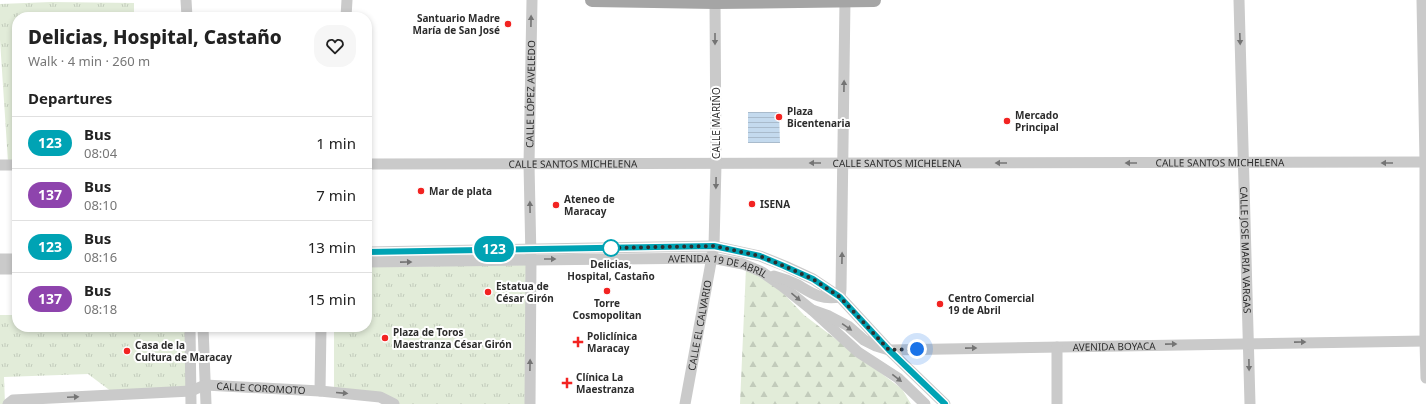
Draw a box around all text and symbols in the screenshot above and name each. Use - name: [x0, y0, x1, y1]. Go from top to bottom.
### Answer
- place label: Santuario Madre María de San José: [412, 11, 500, 37]
- one-way arrow: [528, 15, 535, 27]
- marker: Santuario Madre María de San José: [503, 19, 513, 29]
- text: Delicias, Hospital, Castaño: [28, 24, 282, 50]
- button: heart: [314, 25, 356, 67]
- one-way arrow: [712, 33, 718, 46]
- one-way arrow: [1237, 33, 1243, 46]
- street label: CALLE LÓPEZ AVELEDO: [522, 40, 538, 148]
- text: Walk · 4 min · 260 m: [28, 52, 150, 70]
- one-way arrow: [841, 79, 847, 92]
- street label: CALLE MARIÑO: [709, 87, 723, 159]
- text: Departures: [28, 88, 112, 108]
- place label: Plaza Bicentenaria: [787, 104, 851, 130]
- place label: Mercado Principal: [1015, 108, 1059, 134]
- marker: Plaza Bicentenaria: [774, 112, 784, 122]
- marker: Mercado Principal: [1002, 116, 1012, 126]
- text: Bus: [84, 124, 111, 144]
- text: 123: [38, 133, 62, 152]
- text: 1 min: [316, 133, 356, 153]
- text: 08:04: [84, 144, 117, 162]
- street label: CALLE SANTOS MICHELENA: [1156, 155, 1285, 170]
- street label: CALLE SANTOS MICHELENA: [509, 156, 638, 171]
- street label: CALLE SANTOS MICHELENA: [833, 156, 962, 170]
- one-way arrow: [808, 160, 821, 166]
- one-way arrow: [994, 160, 1007, 166]
- one-way arrow: [1124, 160, 1137, 166]
- one-way arrow: [1380, 160, 1393, 166]
- text: Bus: [84, 176, 111, 196]
- one-way arrow: [713, 177, 719, 190]
- place label: Mar de plata: [429, 184, 492, 198]
- text: 137: [38, 185, 62, 204]
- text: 7 min: [316, 185, 356, 205]
- marker: Mar de plata: [416, 186, 426, 196]
- street label: CALLE JOSE MARIA VARGAS: [1237, 186, 1255, 314]
- place label: Ateneo de Maracay: [564, 192, 615, 218]
- text: 08:10: [84, 196, 117, 214]
- place label: ISENA: [760, 197, 790, 211]
- marker: ISENA: [747, 199, 757, 209]
- marker: Ateneo de Maracay: [551, 200, 561, 210]
- one-way arrow: [526, 201, 533, 213]
- text: Bus: [84, 228, 111, 248]
- line badge: 123: [471, 236, 517, 262]
- text: 123: [38, 237, 62, 256]
- text: 13 min: [308, 237, 356, 257]
- text: 123: [482, 239, 506, 258]
- marker: Delicias, Hospital, Castaño: [602, 239, 620, 257]
- text: 08:16: [84, 248, 117, 266]
- street label: AVENIDA 19 DE ABRIL: [668, 251, 771, 281]
- one-way arrow: [839, 251, 845, 264]
- one-way arrow: [544, 256, 557, 262]
- place label: Delicias, Hospital, Castaño: [567, 257, 655, 283]
- one-way arrow: [400, 258, 412, 265]
- place label: Estatua de César Girón: [496, 279, 554, 305]
- street label: CALLE EL CALVARIO: [684, 279, 715, 372]
- text: Bus: [84, 280, 111, 300]
- marker: Torre Cosmopolitan: [602, 286, 612, 296]
- marker: Estatua de César Girón: [483, 287, 493, 297]
- text: 137: [38, 289, 62, 308]
- text: 15 min: [308, 289, 356, 309]
- place label: Centro Comercial 19 de Abril: [948, 291, 1034, 317]
- one-way arrow: [790, 292, 801, 301]
- place label: Torre Cosmopolitan: [572, 296, 642, 322]
- marker: Centro Comercial 19 de Abril: [935, 299, 945, 309]
- text: 08:18: [84, 300, 117, 318]
- one-way arrow: [842, 323, 852, 331]
- place label: Plaza de Toros Maestranza César Girón: [393, 325, 512, 351]
- place label: Policlínica Maracay: [587, 329, 637, 355]
- marker: Plaza de Toros Maestranza César Girón: [380, 333, 390, 343]
- marker: Policlínica Maracay: [572, 336, 584, 348]
- place label: Casa de la Cultura de Maracay: [135, 338, 232, 364]
- your location: [907, 339, 927, 359]
- street label: AVENIDA BOYACA: [1073, 339, 1156, 354]
- one-way arrow: [1294, 339, 1307, 345]
- one-way arrow: [1165, 341, 1177, 348]
- one-way arrow: [965, 345, 978, 351]
- marker: Casa de la Cultura de Maracay: [122, 346, 132, 356]
- one-way arrow: [527, 358, 533, 371]
- one-way arrow: [1246, 359, 1252, 372]
- place label: Clínica La Maestranza: [576, 370, 634, 396]
- one-way arrow: [891, 374, 902, 382]
- marker: Clínica La Maestranza: [561, 377, 573, 389]
- street label: CALLE COROMOTO: [216, 379, 306, 397]
- one-way arrow: [336, 390, 348, 397]
- one-way arrow: [67, 393, 79, 400]

